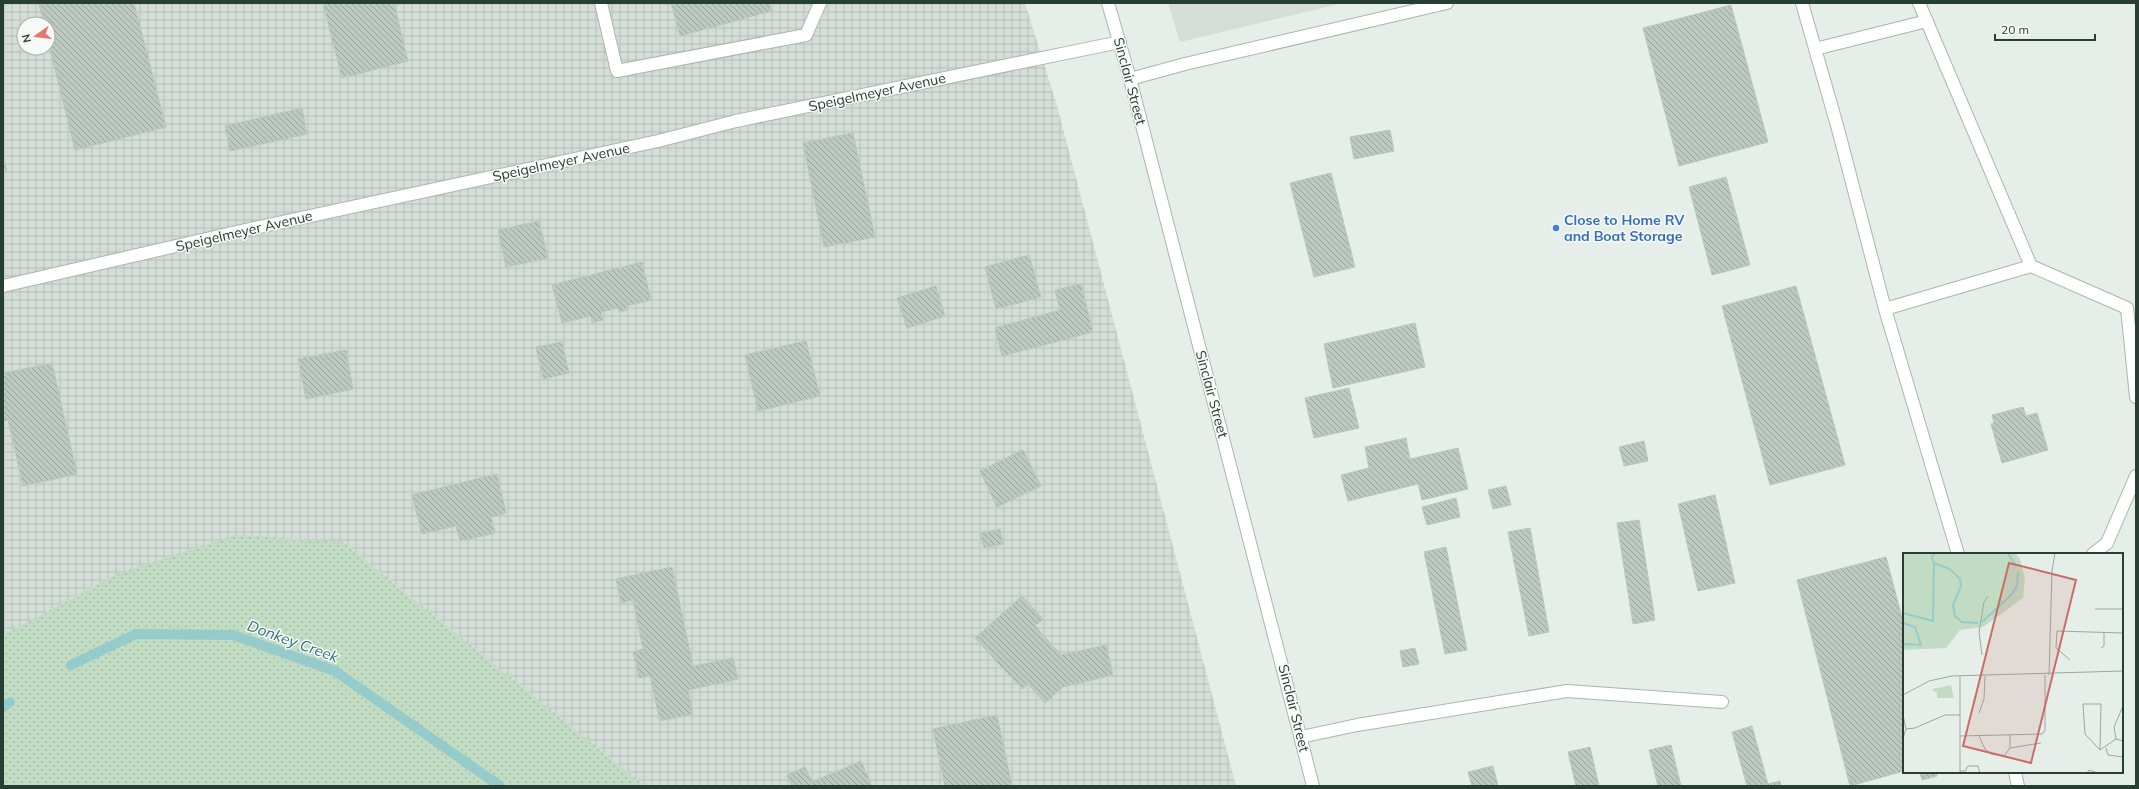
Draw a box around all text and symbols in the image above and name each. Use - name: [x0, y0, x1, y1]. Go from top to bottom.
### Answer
- north arrow: [16, 16, 56, 56]
- scale bar: [1995, 16, 2095, 42]
- text: 20 m: [2001, 22, 2029, 37]
- text: N: [18, 33, 34, 44]
- street label: Sinclair Street: [1110, 35, 1150, 127]
- street label: Speigelmeyer Avenue: [807, 69, 947, 115]
- street label: Speigelmeyer Avenue: [491, 139, 631, 185]
- street label: Speigelmeyer Avenue: [174, 207, 314, 255]
- place label: Close to Home RV and Boat Storage: [1564, 211, 1685, 245]
- marker: Close to Home RV and Boat Storage: [1551, 223, 1561, 233]
- street label: Sinclair Street: [1192, 348, 1232, 440]
- inset map: [1903, 553, 2123, 773]
- water label: Donkey Creek: [245, 616, 342, 667]
- street label: Sinclair Street: [1274, 662, 1314, 754]

